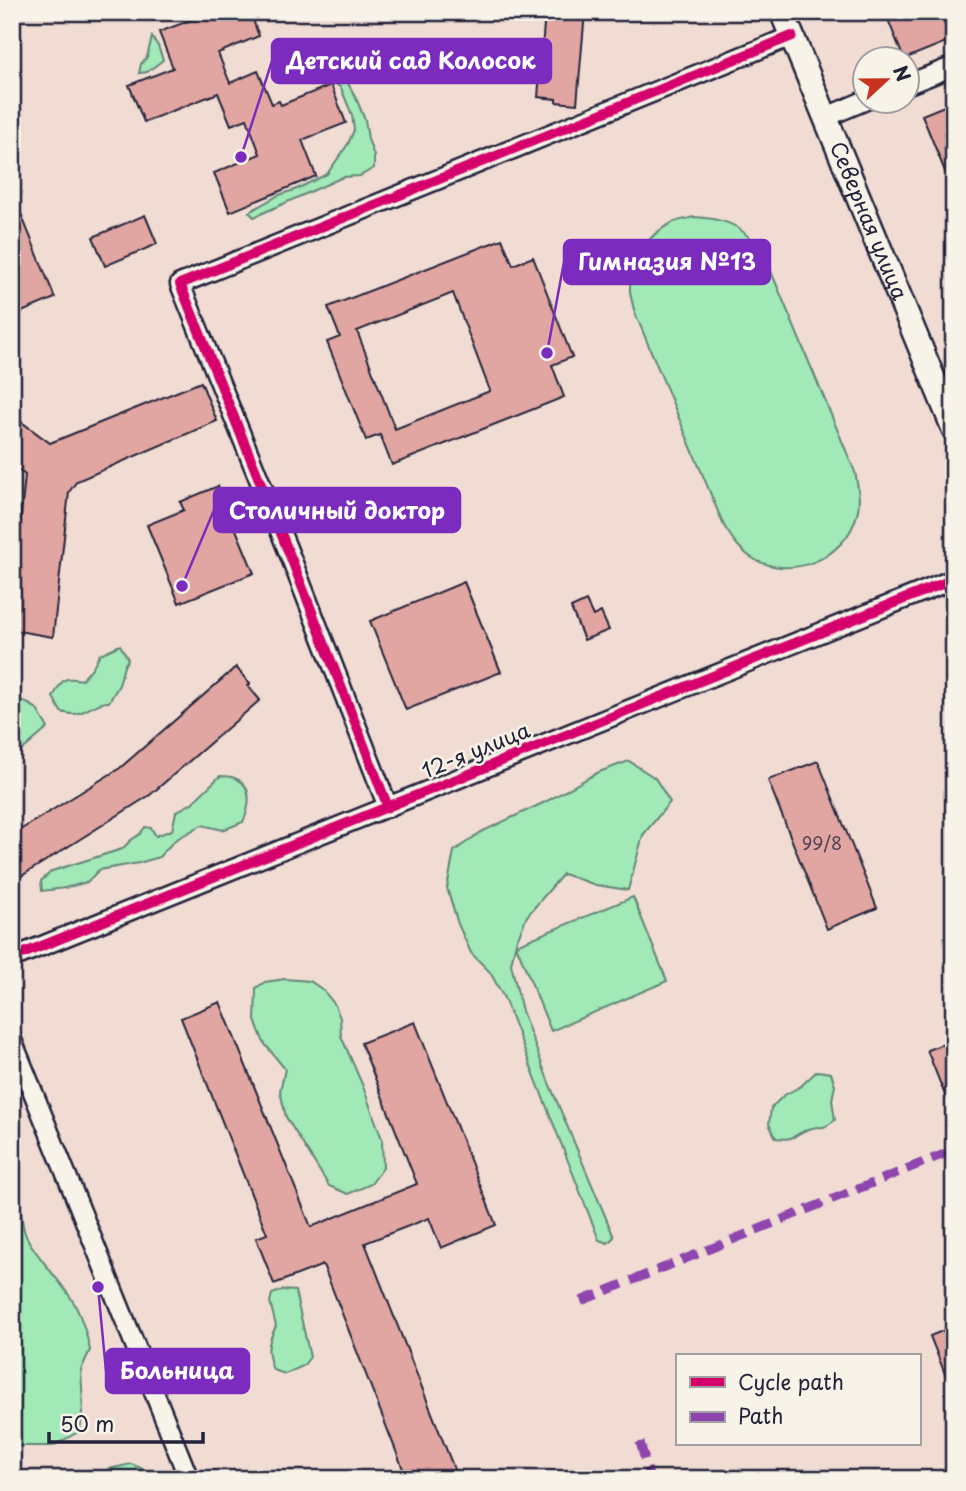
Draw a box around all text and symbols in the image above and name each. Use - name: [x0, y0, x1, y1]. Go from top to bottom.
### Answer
- callout: Детский сад Колосок: [272, 39, 551, 83]
- text: Детский сад Колосок: [285, 42, 536, 77]
- north arrow: [850, 46, 920, 116]
- text: N: [887, 61, 918, 85]
- street label: Северная улица: [823, 136, 917, 305]
- callout: Гимназия №13: [564, 240, 770, 284]
- text: Гимназия №13: [578, 243, 756, 278]
- callout: Столичный доктор: [214, 488, 460, 532]
- text: Столичный доктор: [229, 492, 445, 527]
- street label: 12-я улица: [416, 713, 535, 785]
- house number: 99/8: [802, 829, 842, 856]
- callout: Больница: [106, 1349, 249, 1393]
- text: Больница: [120, 1352, 234, 1387]
- legend: [676, 1354, 920, 1446]
- text: Cycle path: [738, 1365, 844, 1397]
- text: Path: [738, 1399, 783, 1431]
- scale bar: [49, 1400, 203, 1444]
- text: 50 m: [60, 1407, 114, 1439]

